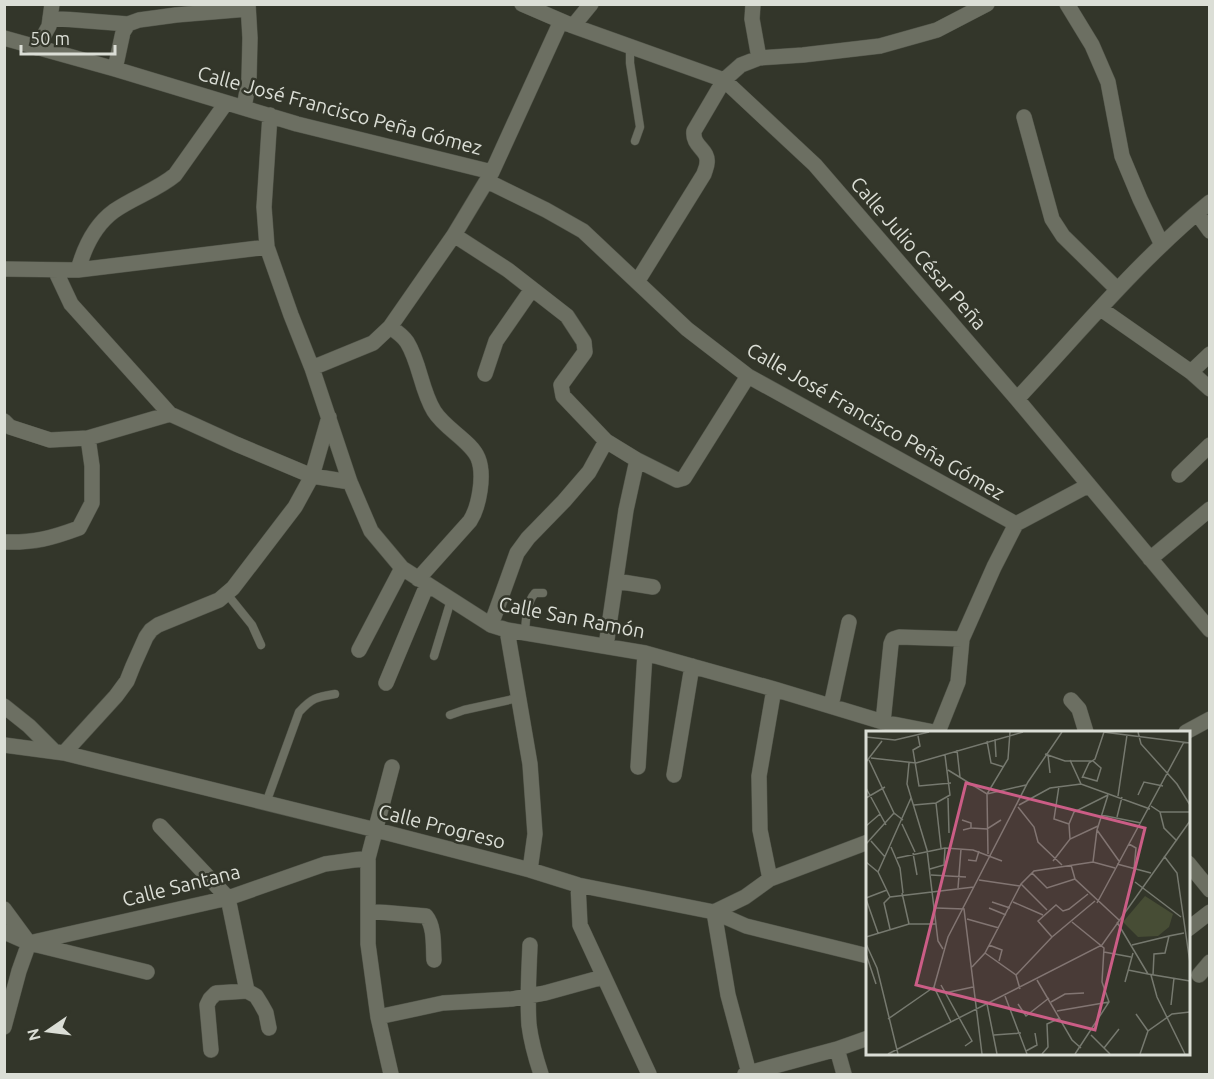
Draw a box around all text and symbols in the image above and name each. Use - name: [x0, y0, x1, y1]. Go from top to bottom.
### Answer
- scale bar: [21, 18, 116, 56]
- text: 50 m: [30, 28, 70, 48]
- street label: Calle José Francisco Peña Gómez: [195, 61, 485, 159]
- street label: Calle Julio César Peña: [846, 172, 992, 334]
- street label: Calle José Francisco Peña Gómez: [743, 338, 1009, 504]
- street label: Calle San Ramón: [497, 592, 647, 642]
- inset map: [866, 731, 1190, 1055]
- street label: Calle Progreso: [376, 799, 508, 853]
- street label: Calle Santana: [120, 859, 242, 911]
- north arrow: [18, 1001, 78, 1061]
- text: N: [23, 1027, 44, 1043]

